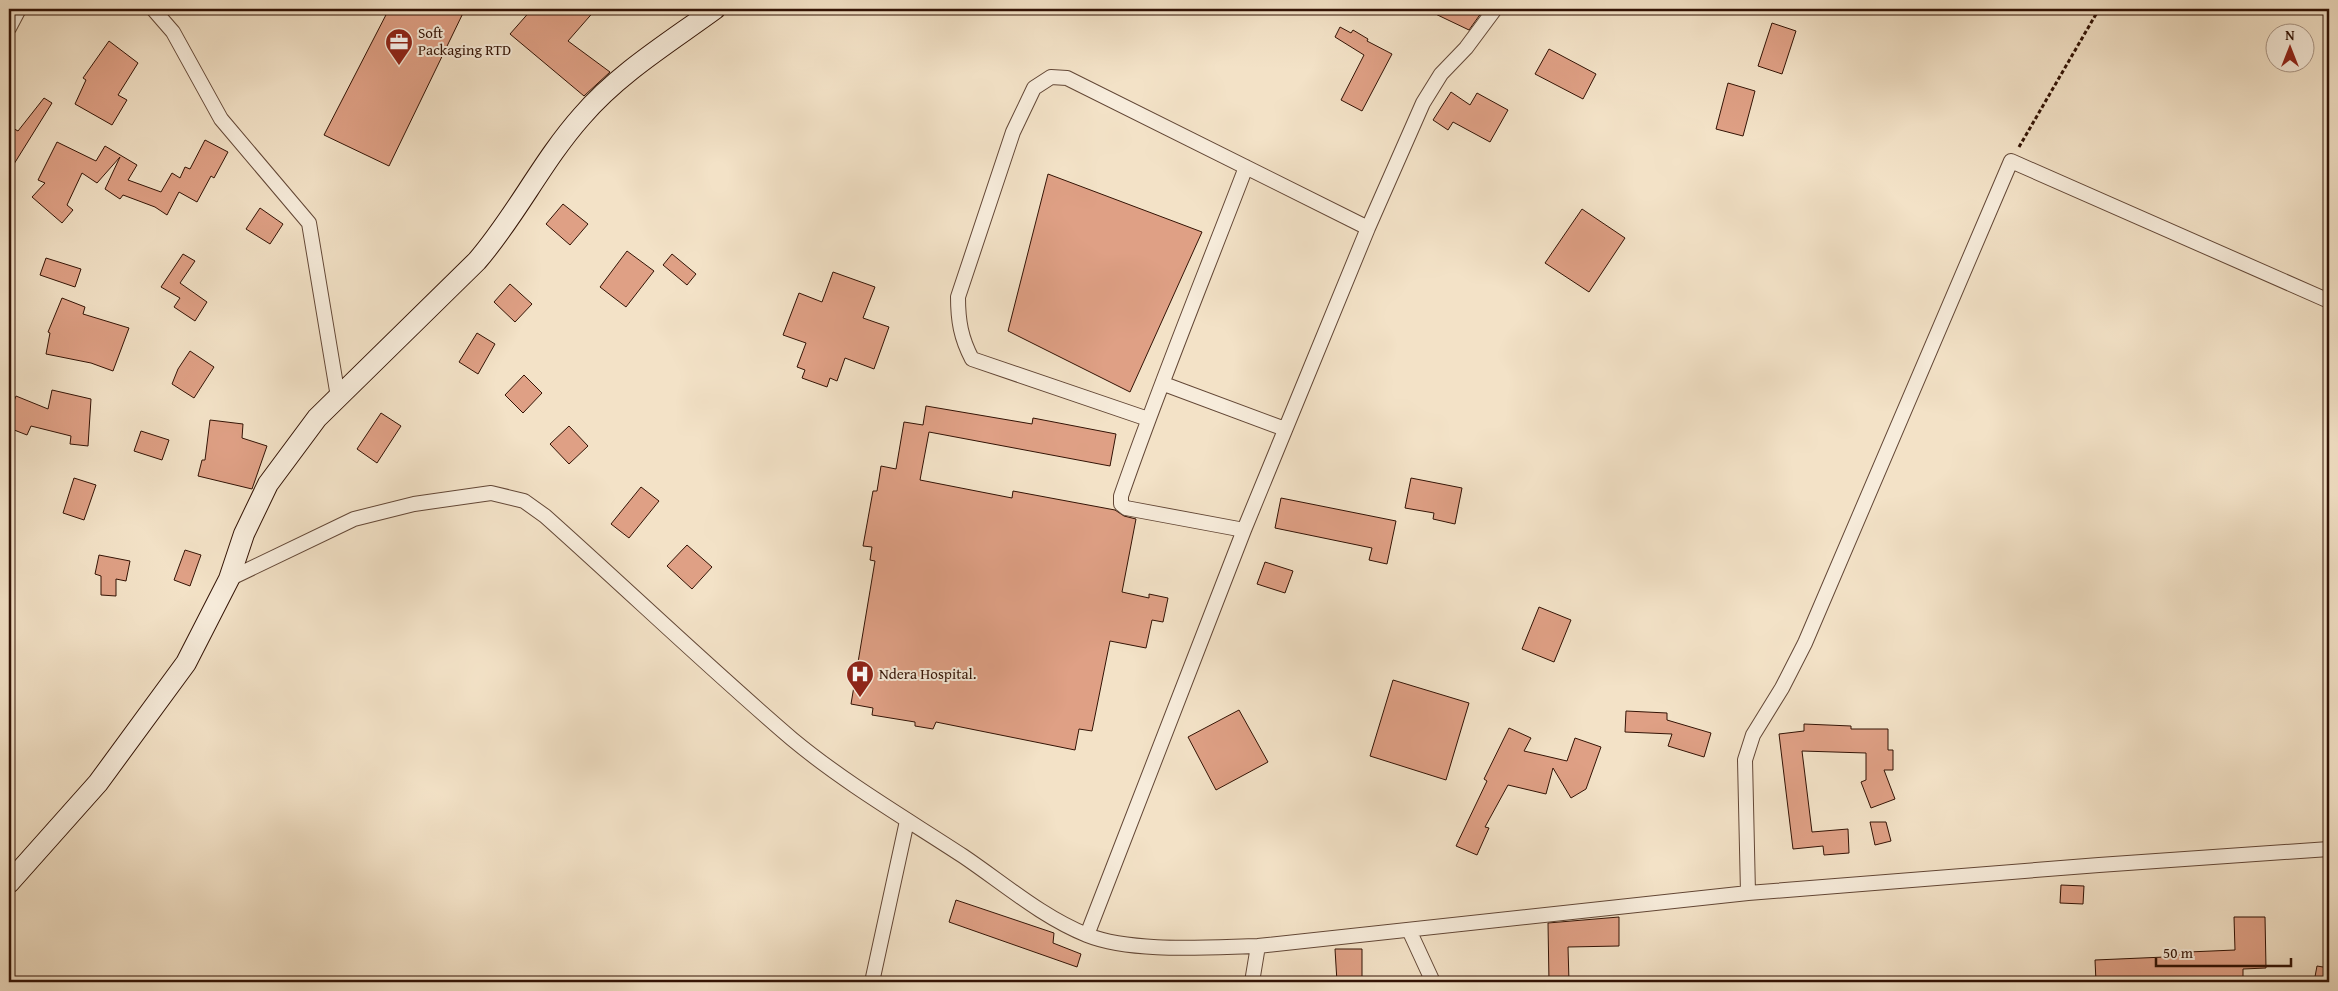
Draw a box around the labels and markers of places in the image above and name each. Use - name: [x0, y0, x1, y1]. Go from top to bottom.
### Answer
- place label: Soft Packaging RTD: [418, 22, 511, 60]
- office icon: Soft Packaging RTD: [384, 27, 414, 66]
- hospital icon: Ndera Hospital.: [845, 659, 875, 698]
- place label: Ndera Hospital.: [879, 663, 976, 684]

